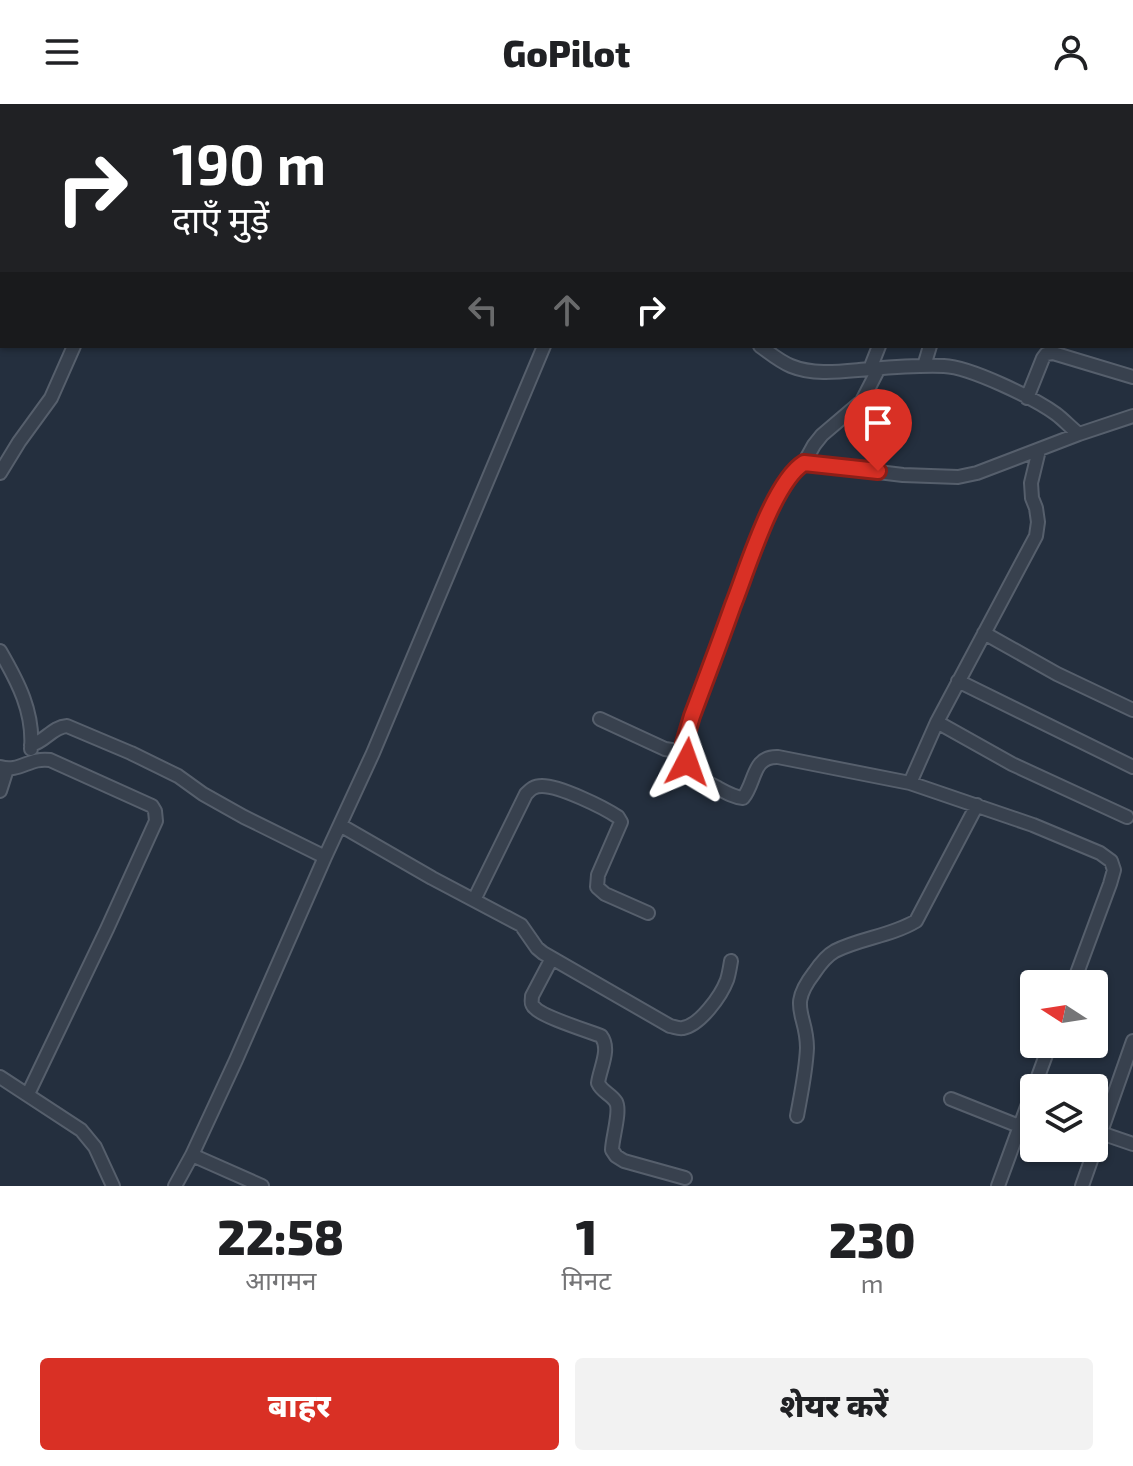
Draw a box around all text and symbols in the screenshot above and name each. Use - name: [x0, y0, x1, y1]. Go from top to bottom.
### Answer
- icon: menu: [40, 30, 84, 74]
- icon: person: [1049, 30, 1093, 74]
- text: GoPilot: [503, 31, 630, 74]
- text: 190 m: [172, 129, 326, 196]
- icon: right: [40, 136, 144, 240]
- text: दाएँ मुड़ें: [172, 197, 269, 240]
- icon: left: [461, 288, 505, 332]
- icon: ahead: [545, 288, 589, 332]
- icon: right: [629, 288, 673, 332]
- pin: [844, 389, 912, 471]
- icon: arrive: [856, 401, 900, 445]
- position arrow: [645, 720, 729, 804]
- north arrow: [1020, 970, 1108, 1058]
- map controls: [1020, 970, 1108, 1162]
- button: layers: [1020, 1074, 1108, 1162]
- text: 22:58: [217, 1207, 344, 1265]
- text: 1: [576, 1207, 597, 1265]
- text: 230: [829, 1210, 916, 1268]
- text: आगमन: [245, 1264, 316, 1295]
- text: मिनट: [562, 1264, 611, 1295]
- text: m: [861, 1267, 884, 1298]
- button: बाहर: [40, 1358, 559, 1450]
- button: शेयर करें: [575, 1358, 1093, 1450]

